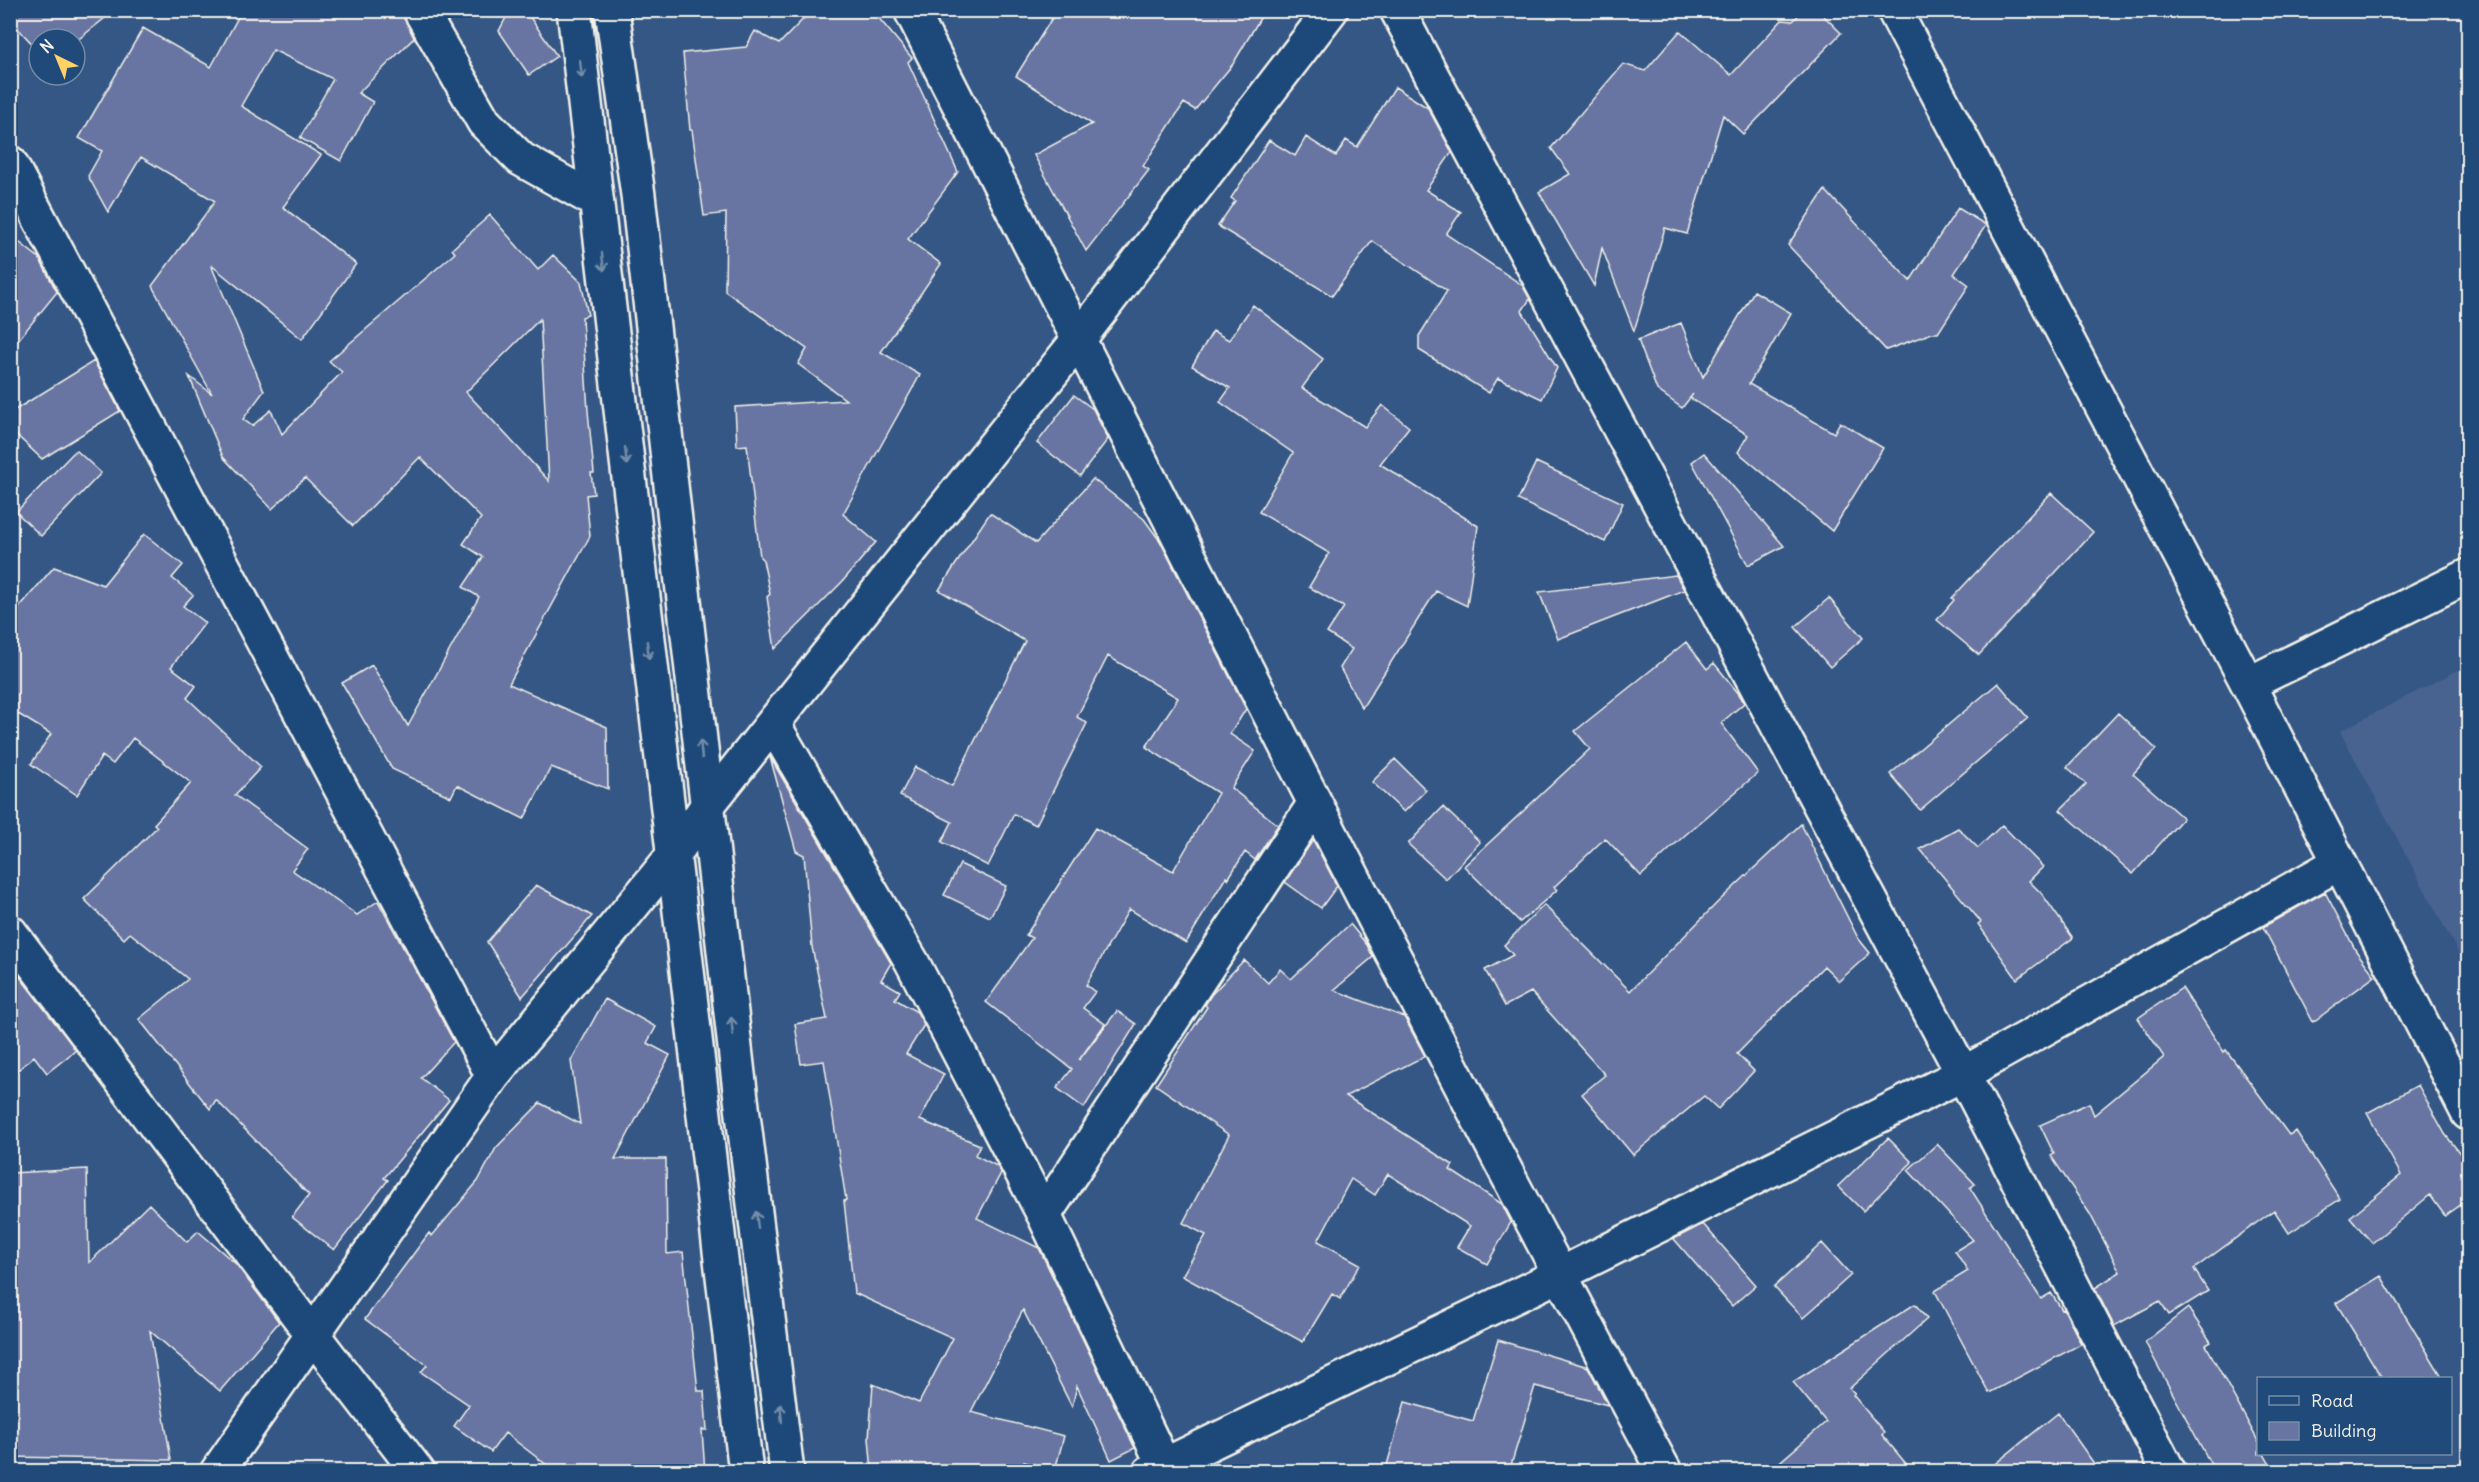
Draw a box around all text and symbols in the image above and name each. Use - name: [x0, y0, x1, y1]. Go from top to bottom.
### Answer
- north arrow: [27, 27, 87, 87]
- text: N: [36, 35, 58, 57]
- one-way arrow: [575, 58, 586, 78]
- one-way arrow: [598, 252, 609, 272]
- one-way arrow: [620, 446, 631, 465]
- one-way arrow: [643, 639, 654, 659]
- one-way arrow: [695, 740, 706, 760]
- one-way arrow: [726, 1017, 737, 1037]
- one-way arrow: [751, 1210, 762, 1230]
- legend: [2257, 1377, 2452, 1455]
- text: Road: [2311, 1389, 2354, 1412]
- one-way arrow: [775, 1404, 786, 1424]
- text: Building: [2311, 1419, 2376, 1442]

